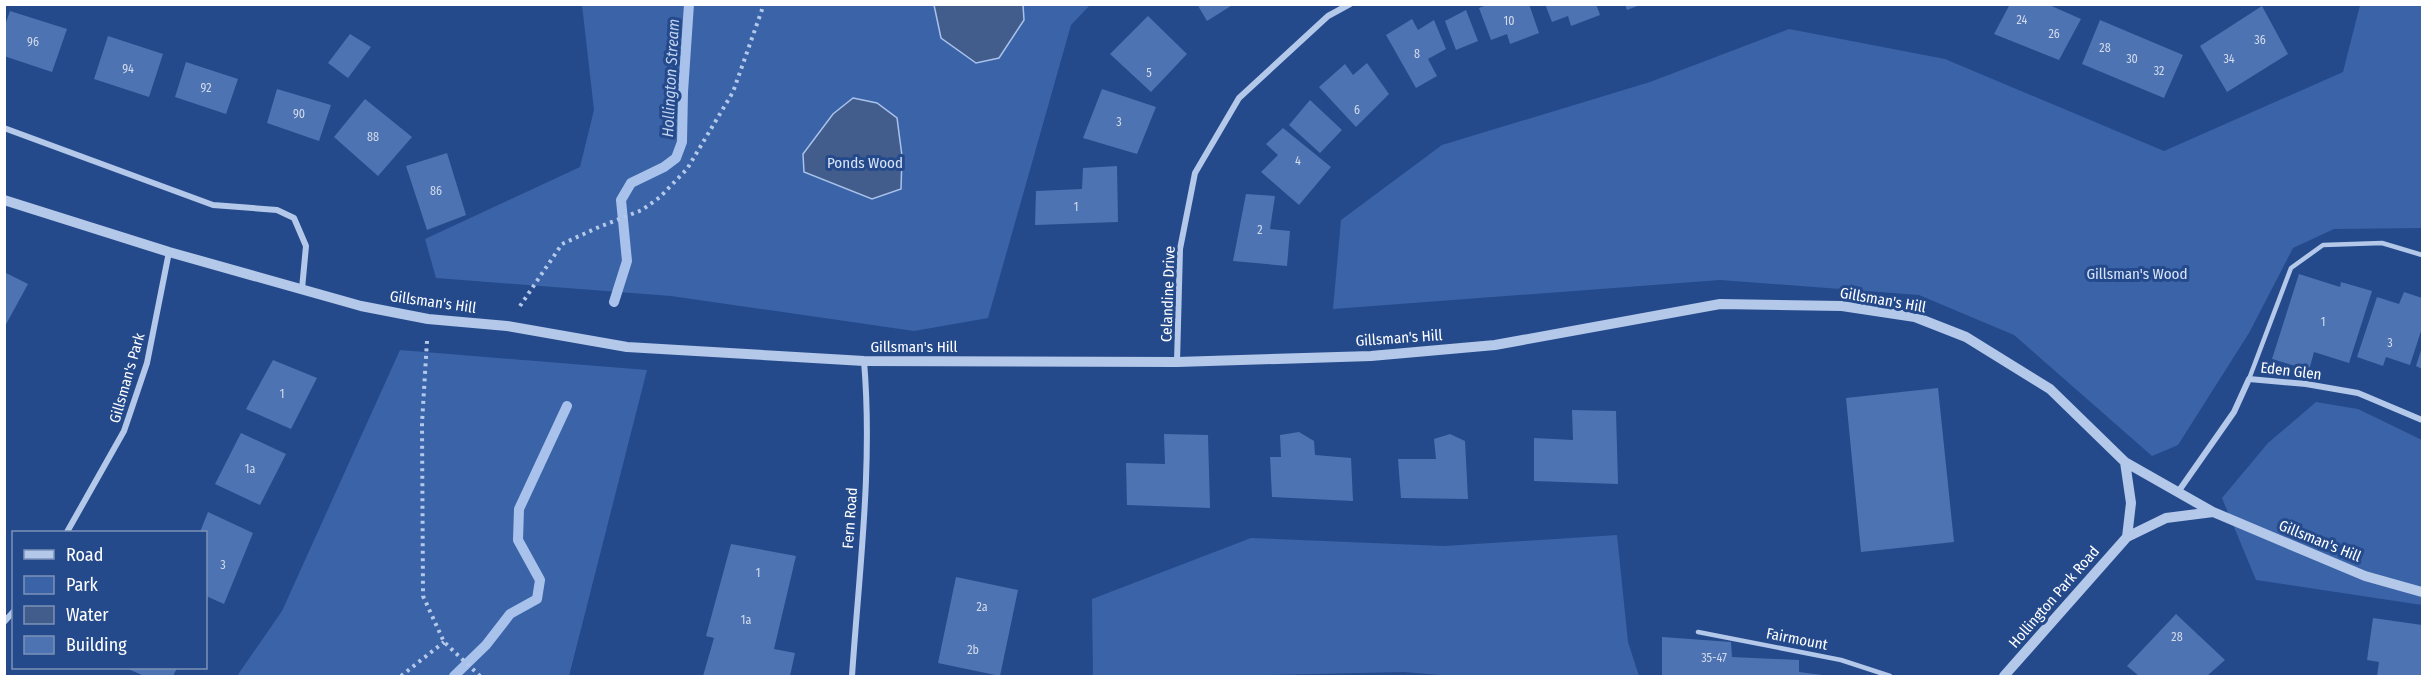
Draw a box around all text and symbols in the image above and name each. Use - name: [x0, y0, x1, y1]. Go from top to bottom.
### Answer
- house number: 24: [2017, 13, 2028, 27]
- house number: 10: [1504, 14, 1514, 28]
- water label: Hollington Stream: [658, 18, 683, 138]
- house number: 26: [2048, 27, 2060, 41]
- house number: 36: [2254, 33, 2266, 47]
- house number: 96: [27, 35, 39, 49]
- house number: 28: [2099, 41, 2111, 55]
- house number: 8: [1414, 47, 1420, 61]
- house number: 30: [2126, 52, 2138, 66]
- house number: 34: [2223, 52, 2235, 66]
- house number: 94: [122, 62, 134, 76]
- house number: 32: [2154, 64, 2164, 78]
- house number: 5: [1146, 66, 1152, 80]
- house number: 92: [201, 81, 211, 95]
- house number: 6: [1354, 103, 1360, 117]
- house number: 90: [293, 107, 305, 121]
- house number: 3: [1116, 115, 1122, 129]
- house number: 88: [367, 130, 379, 144]
- park label: Ponds Wood: [827, 154, 903, 172]
- house number: 4: [1295, 154, 1301, 168]
- house number: 86: [430, 184, 442, 198]
- house number: 1: [1074, 200, 1078, 214]
- house number: 2: [1257, 223, 1263, 237]
- street label: Celandine Drive: [1157, 246, 1179, 342]
- park label: Gillsman's Wood: [2086, 265, 2188, 283]
- street label: Gillsman's Hill: [1839, 284, 1927, 316]
- street label: Gillsman's Hill: [389, 287, 477, 317]
- house number: 1: [2321, 315, 2325, 329]
- street label: Gillsman's Hill: [1355, 326, 1443, 350]
- street label: Gillsman's Park: [106, 331, 148, 425]
- house number: 3: [2387, 336, 2393, 350]
- street label: Gillsman's Hill: [871, 338, 958, 356]
- street label: Eden Glen: [2259, 358, 2323, 384]
- house number: 1: [280, 387, 284, 401]
- house number: 1a: [245, 462, 255, 476]
- street label: Fern Road: [839, 487, 861, 549]
- street label: Gillsman's Hill: [2276, 516, 2364, 566]
- legend: [12, 531, 207, 669]
- street label: Hollington Park Road: [2005, 542, 2103, 652]
- text: Road: [66, 544, 103, 566]
- house number: 3: [220, 558, 226, 572]
- house number: 1: [756, 566, 760, 580]
- text: Park: [66, 574, 99, 596]
- house number: 2a: [976, 600, 988, 614]
- text: Water: [66, 604, 109, 626]
- house number: 1a: [741, 613, 751, 627]
- street label: Fairmount: [1765, 624, 1829, 654]
- house number: 28: [2171, 630, 2183, 644]
- text: Building: [66, 634, 127, 656]
- house number: 2b: [967, 643, 979, 657]
- house number: 35-47: [1701, 651, 1727, 665]

